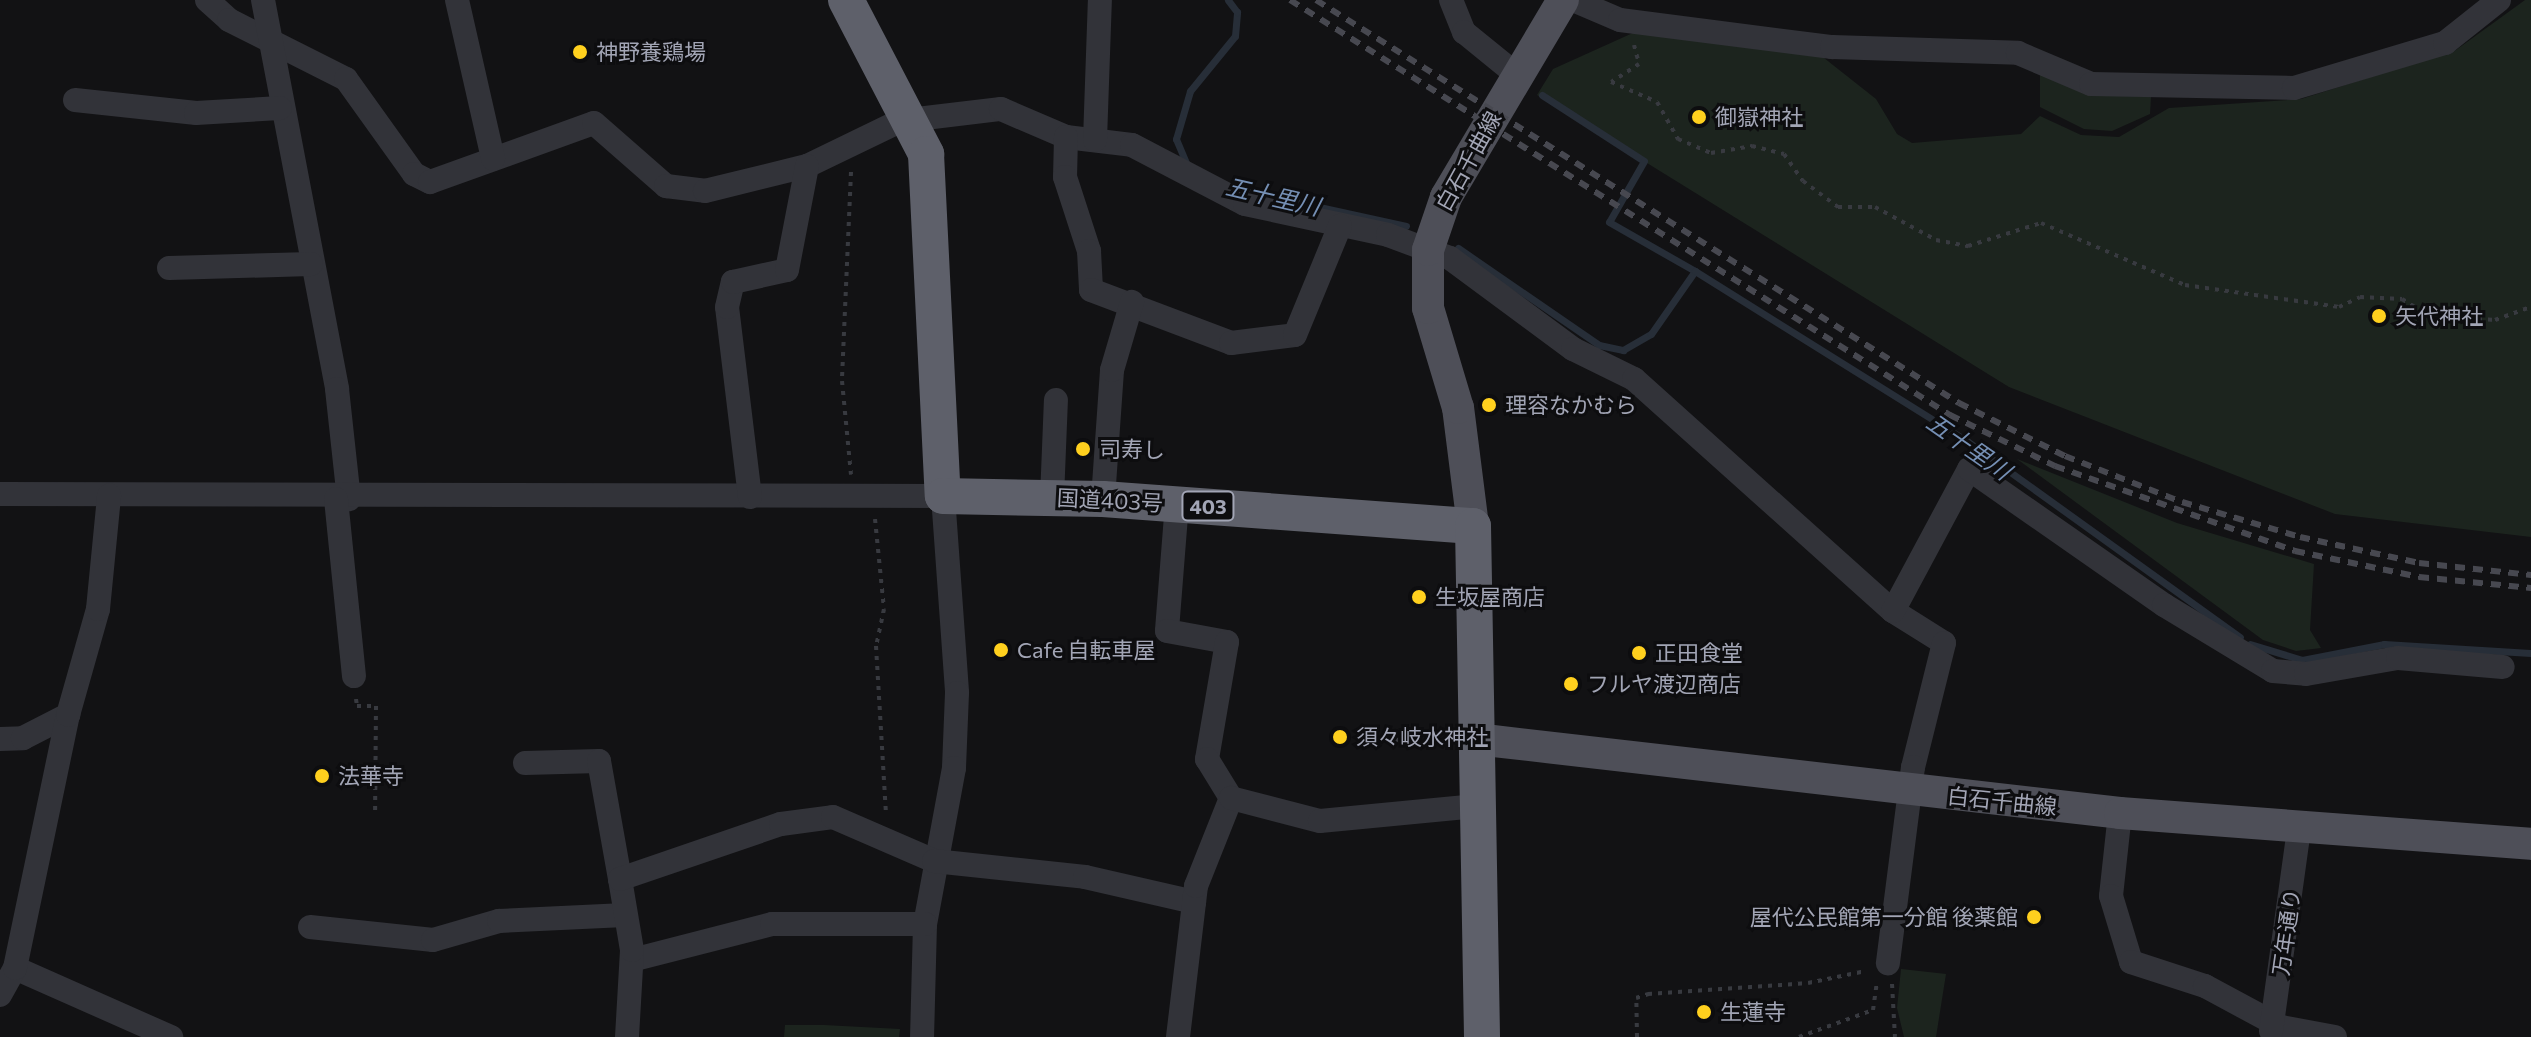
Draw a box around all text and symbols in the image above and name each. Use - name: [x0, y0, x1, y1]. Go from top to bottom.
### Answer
- place label: 神野養鶏場: [596, 39, 706, 65]
- marker: 神野養鶏場: [571, 43, 589, 61]
- place label: 御嶽神社: [1715, 104, 1803, 130]
- street label: 白石千曲線: [1430, 106, 1506, 216]
- marker: 御嶽神社: [1690, 108, 1708, 126]
- water label: 五十里川: [1223, 171, 1323, 221]
- place label: 矢代神社: [2395, 303, 2483, 329]
- marker: 矢代神社: [2370, 307, 2388, 325]
- place label: 理容なかむら: [1505, 392, 1637, 418]
- marker: 理容なかむら: [1480, 396, 1498, 414]
- water label: 五十里川: [1921, 407, 2017, 485]
- place label: 司寿し: [1099, 436, 1165, 462]
- marker: 司寿し: [1074, 440, 1092, 458]
- street label: 国道403号: [1056, 484, 1164, 516]
- road number: 403: [1180, 490, 1236, 522]
- place label: 生坂屋商店: [1435, 584, 1545, 610]
- marker: 生坂屋商店: [1410, 588, 1428, 606]
- place label: Cafe 自転車屋: [1017, 637, 1156, 663]
- place label: 正田食堂: [1655, 640, 1743, 666]
- marker: Cafe 自転車屋: [992, 641, 1010, 659]
- marker: 正田食堂: [1630, 644, 1648, 662]
- place label: フルヤ渡辺商店: [1587, 671, 1741, 697]
- marker: フルヤ渡辺商店: [1562, 675, 1580, 693]
- place label: 須々岐水神社: [1356, 724, 1488, 750]
- marker: 須々岐水神社: [1331, 728, 1349, 746]
- place label: 法華寺: [338, 763, 404, 789]
- marker: 法華寺: [313, 767, 331, 785]
- street label: 白石千曲線: [1946, 782, 2058, 820]
- street label: 万年通り: [2267, 887, 2305, 977]
- place label: 屋代公民館第一分館 後薬館: [1750, 904, 2018, 930]
- marker: 屋代公民館第一分館 後薬館: [2025, 908, 2043, 926]
- place label: 生蓮寺: [1720, 999, 1786, 1025]
- marker: 生蓮寺: [1695, 1003, 1713, 1021]

